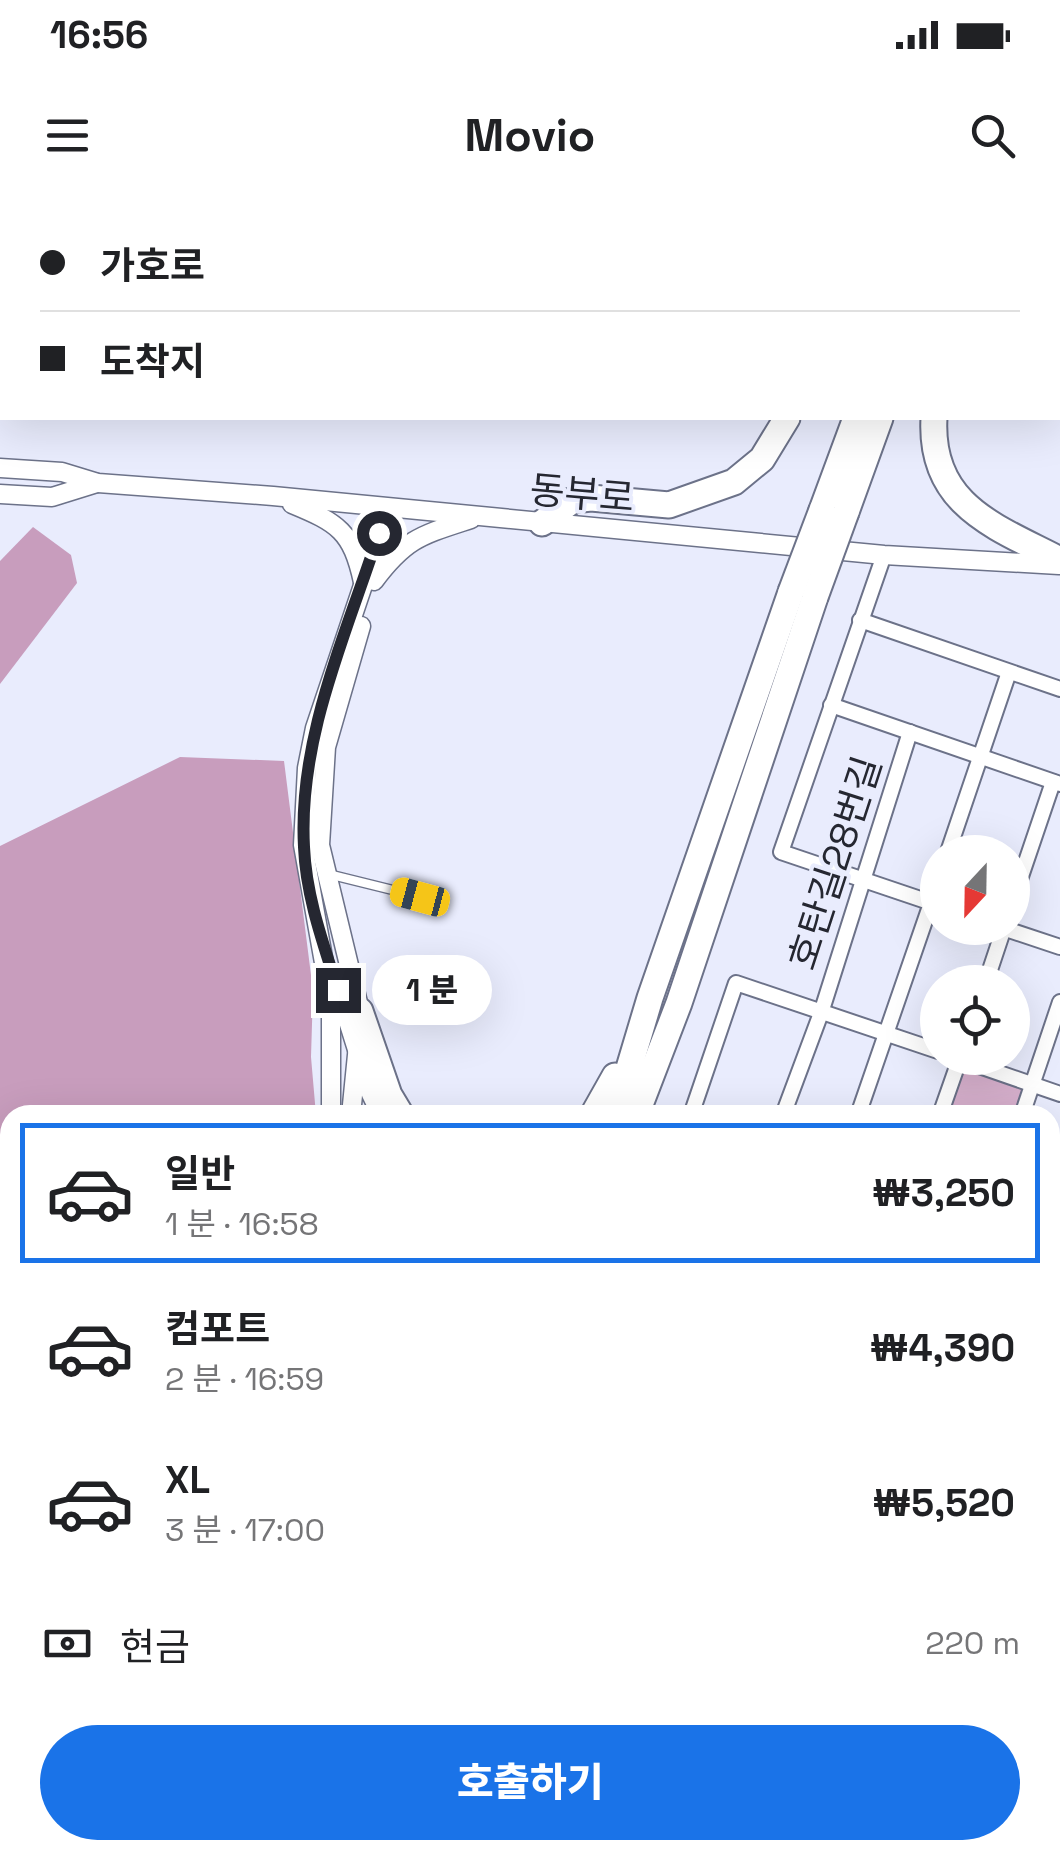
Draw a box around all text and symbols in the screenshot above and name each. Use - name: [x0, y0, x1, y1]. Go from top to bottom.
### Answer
- text: 16:56: [50, 11, 148, 59]
- text: Movio: [465, 107, 595, 164]
- icon: menu: [40, 108, 95, 163]
- icon: search: [965, 108, 1020, 163]
- text: 가호로: [100, 242, 205, 290]
- text: 도착지: [100, 338, 205, 386]
- street label: 동부로: [528, 466, 636, 522]
- route start: [357, 511, 402, 556]
- street label: 호탄길28번길: [778, 750, 892, 976]
- north arrow: [920, 835, 1030, 945]
- map controls: [920, 835, 1030, 1075]
- car: [387, 875, 453, 919]
- callout: 1 분: [373, 955, 493, 1025]
- button: locate: [920, 965, 1030, 1075]
- route end: [316, 968, 361, 1013]
- text: 1 분: [406, 970, 458, 1010]
- icon: car: [45, 1148, 135, 1238]
- text: 일반: [165, 1150, 235, 1198]
- text: ₩3,250: [872, 1169, 1015, 1217]
- text: 1 분 · 16:58: [165, 1204, 319, 1244]
- icon: car: [45, 1303, 135, 1393]
- text: 컴포트: [165, 1305, 270, 1353]
- text: ₩4,390: [870, 1324, 1015, 1372]
- text: 2 분 · 16:59: [165, 1359, 324, 1399]
- text: XL: [165, 1456, 210, 1504]
- icon: car: [45, 1458, 135, 1548]
- text: ₩5,520: [873, 1479, 1015, 1527]
- text: 3 분 · 17:00: [165, 1510, 325, 1550]
- icon: cash: [40, 1616, 95, 1671]
- text: 현금: [120, 1623, 190, 1671]
- text: 220 m: [925, 1623, 1020, 1663]
- button: 호출하기: [40, 1725, 1020, 1840]

